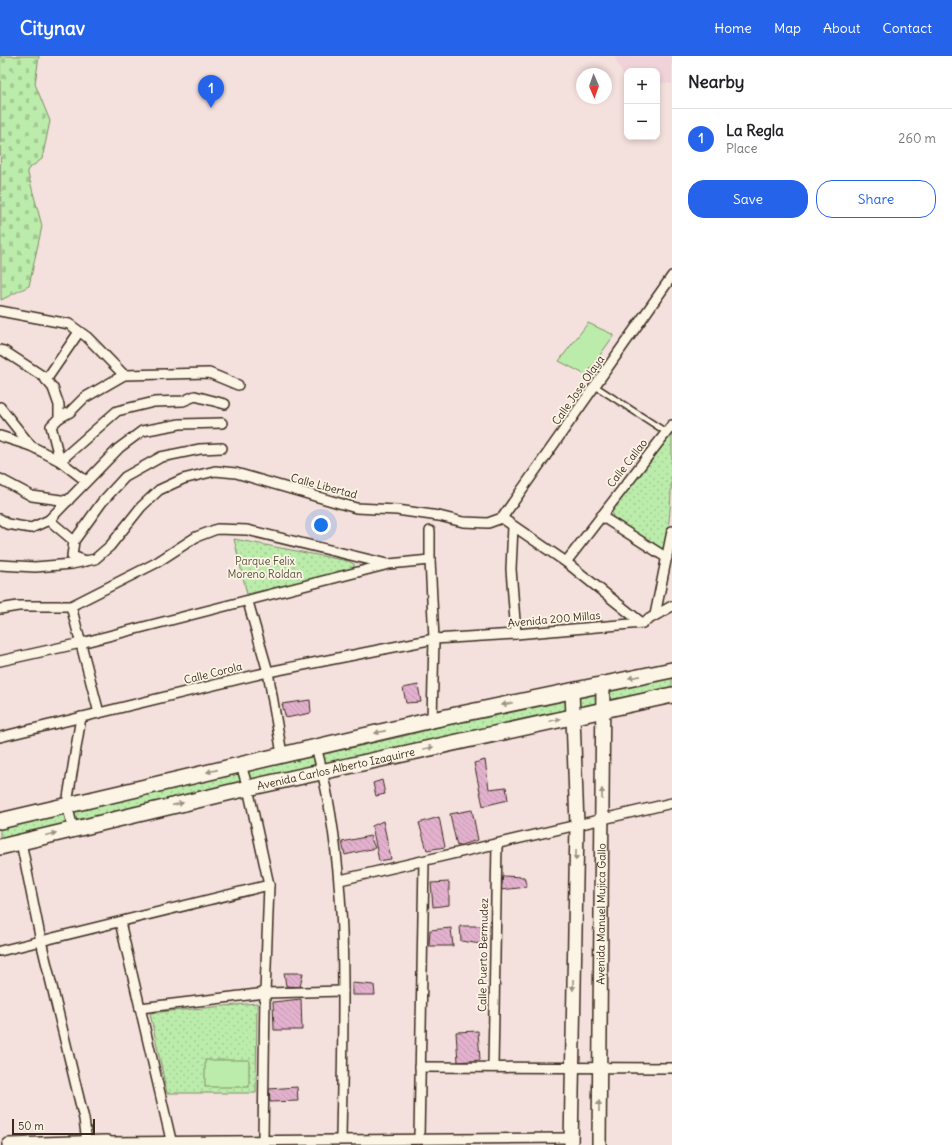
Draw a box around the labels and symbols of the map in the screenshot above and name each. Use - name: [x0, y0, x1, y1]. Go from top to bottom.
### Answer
- north arrow: [576, 68, 612, 104]
- pin: 1: [198, 75, 224, 108]
- street label: Calle Jose Olaya: [549, 352, 607, 428]
- street label: Calle Callao: [604, 436, 650, 490]
- street label: Calle Libertad: [289, 470, 359, 502]
- your location: [311, 515, 331, 535]
- park label: Parque Felix Moreno Roldan: [228, 554, 302, 581]
- street label: Avenida 200 Millas: [507, 608, 601, 630]
- street label: Calle Corola: [182, 659, 244, 687]
- one-way arrow: [628, 675, 640, 681]
- one-way arrow: [500, 701, 513, 707]
- one-way arrow: [549, 717, 561, 723]
- one-way arrow: [373, 730, 386, 736]
- street label: Avenida Carlos Alberto Izaguirre: [256, 745, 416, 793]
- one-way arrow: [422, 745, 434, 751]
- one-way arrow: [206, 769, 218, 775]
- one-way arrow: [599, 787, 605, 800]
- one-way arrow: [172, 801, 184, 807]
- one-way arrow: [45, 831, 58, 837]
- street label: Avenida Manuel Mujica Gallo: [593, 843, 609, 985]
- one-way arrow: [573, 849, 579, 862]
- street label: Calle Puerto Bermudez: [475, 898, 491, 1012]
- one-way arrow: [570, 979, 577, 991]
- one-way arrow: [596, 1099, 602, 1112]
- scale bar: [12, 1117, 95, 1136]

